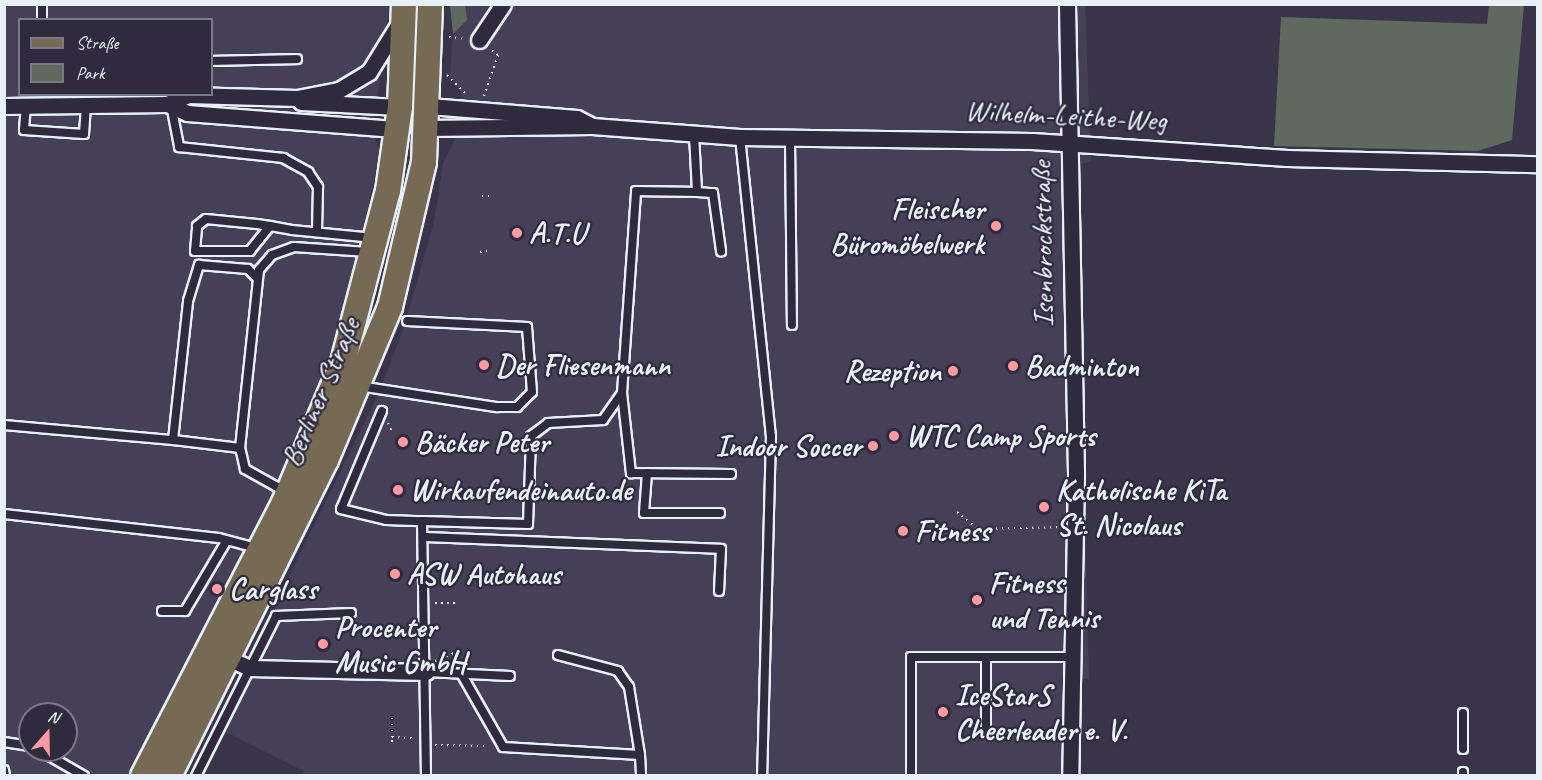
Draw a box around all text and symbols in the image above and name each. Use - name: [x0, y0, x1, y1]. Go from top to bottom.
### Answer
- legend: [18, 18, 213, 96]
- text: Straße: [76, 32, 118, 54]
- text: Park: [76, 62, 105, 84]
- street label: Wilhelm-Leithe-Weg: [964, 92, 1168, 138]
- street label: Isenbrockstraße: [1023, 161, 1061, 327]
- place label: Fleischer Büromöbelwerk: [830, 191, 984, 262]
- place label: A.T.U: [529, 215, 584, 251]
- marker: Fleischer Büromöbelwerk: [989, 219, 1003, 233]
- marker: A.T.U: [510, 226, 524, 240]
- street label: Berliner Straße: [272, 312, 368, 472]
- place label: Der Fliesenmann: [496, 347, 670, 383]
- place label: Badminton: [1025, 348, 1139, 384]
- place label: Rezeption: [844, 353, 941, 389]
- marker: Der Fliesenmann: [477, 358, 491, 372]
- marker: Badminton: [1006, 359, 1020, 373]
- marker: Rezeption: [946, 364, 960, 378]
- place label: WTC Camp Sports: [906, 418, 1096, 454]
- place label: Bäcker Peter: [415, 424, 548, 460]
- place label: Indoor Soccer: [715, 428, 861, 464]
- marker: WTC Camp Sports: [887, 429, 901, 443]
- marker: Bäcker Peter: [396, 435, 410, 449]
- marker: Indoor Soccer: [866, 439, 880, 453]
- place label: Wirkaufendeinauto.de: [410, 472, 632, 508]
- place label: Katholische KiTa St. Nicolaus: [1056, 472, 1226, 542]
- marker: Wirkaufendeinauto.de: [391, 483, 405, 497]
- marker: Katholische KiTa St. Nicolaus: [1037, 500, 1051, 514]
- place label: Fitness: [915, 513, 990, 549]
- marker: Fitness: [896, 524, 910, 538]
- place label: ASW Autohaus: [407, 556, 561, 592]
- place label: Fitness und Tennis: [989, 565, 1098, 636]
- marker: ASW Autohaus: [388, 567, 402, 581]
- place label: Carglass: [229, 571, 317, 607]
- marker: Carglass: [210, 582, 224, 596]
- marker: Fitness und Tennis: [970, 593, 984, 607]
- place label: Procenter Music GmbH: [335, 609, 465, 680]
- marker: Procenter Music GmbH: [316, 637, 330, 651]
- place label: IceStarS Cheerleader e. V.: [955, 677, 1127, 748]
- north arrow: [18, 702, 78, 762]
- marker: IceStarS Cheerleader e. V.: [936, 705, 950, 719]
- text: N: [45, 706, 62, 728]

